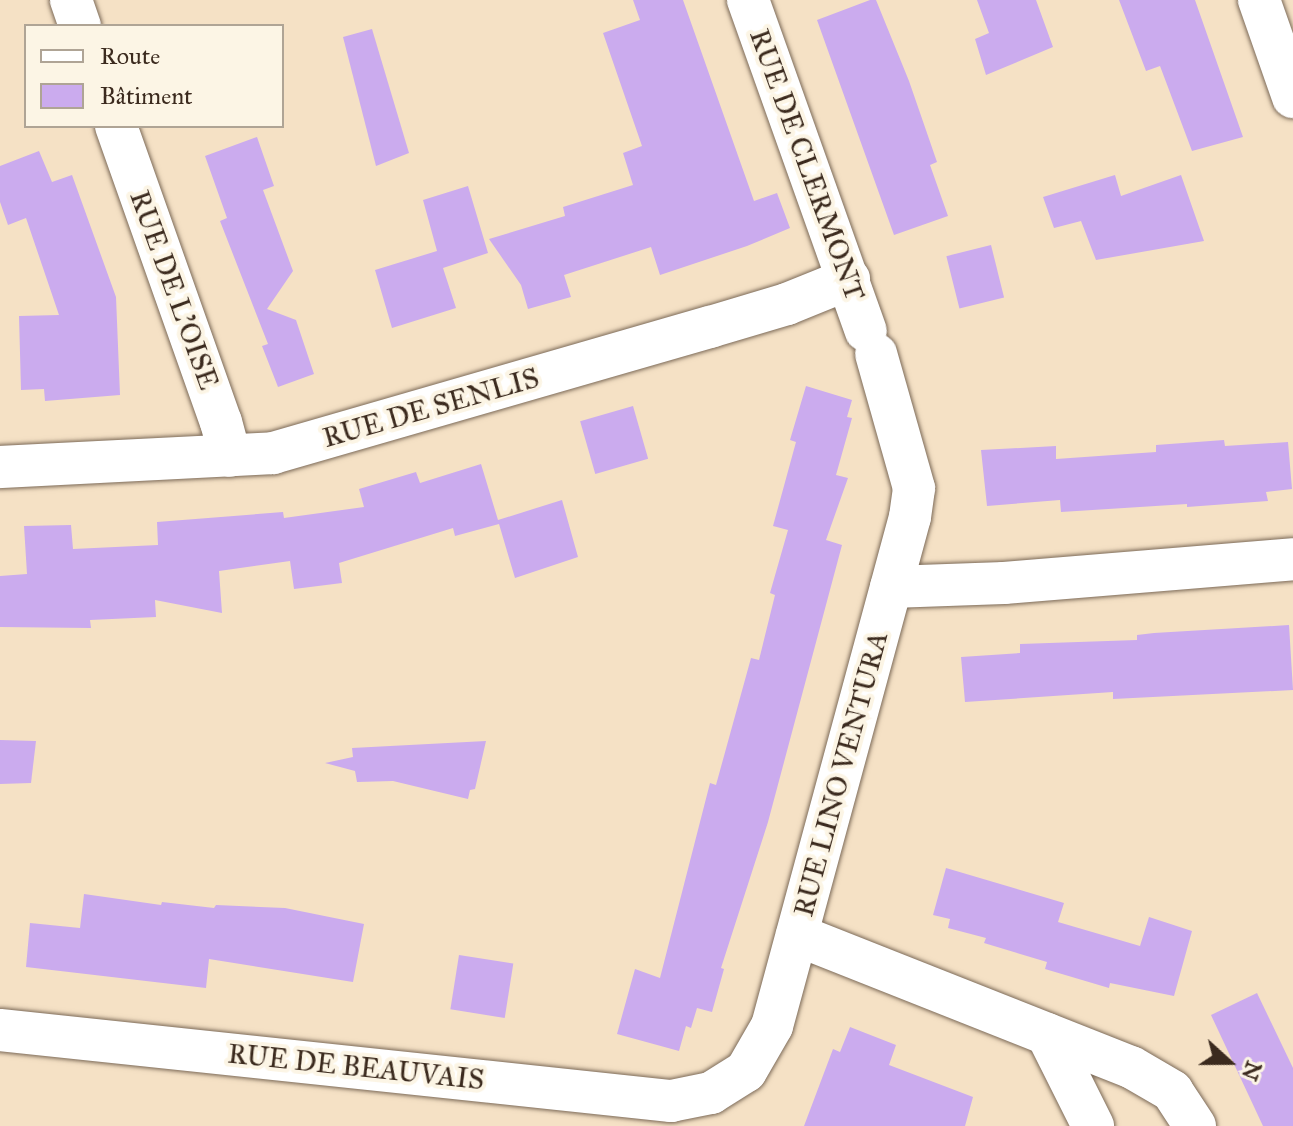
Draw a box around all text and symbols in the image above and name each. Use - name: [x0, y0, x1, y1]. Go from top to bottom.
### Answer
- legend: [24, 24, 284, 128]
- street label: RUE DE CLERMONT: [742, 25, 872, 305]
- text: Route: [100, 41, 160, 71]
- text: Bâtiment: [100, 81, 193, 111]
- street label: RUE DE L'OISE: [122, 186, 226, 394]
- street label: RUE DE SENLIS: [319, 361, 543, 455]
- street label: RUE LINO VENTURA: [787, 628, 895, 920]
- north arrow: [1189, 1022, 1269, 1102]
- street label: RUE DE BEAUVAIS: [226, 1037, 486, 1097]
- text: N: [1236, 1057, 1268, 1084]

